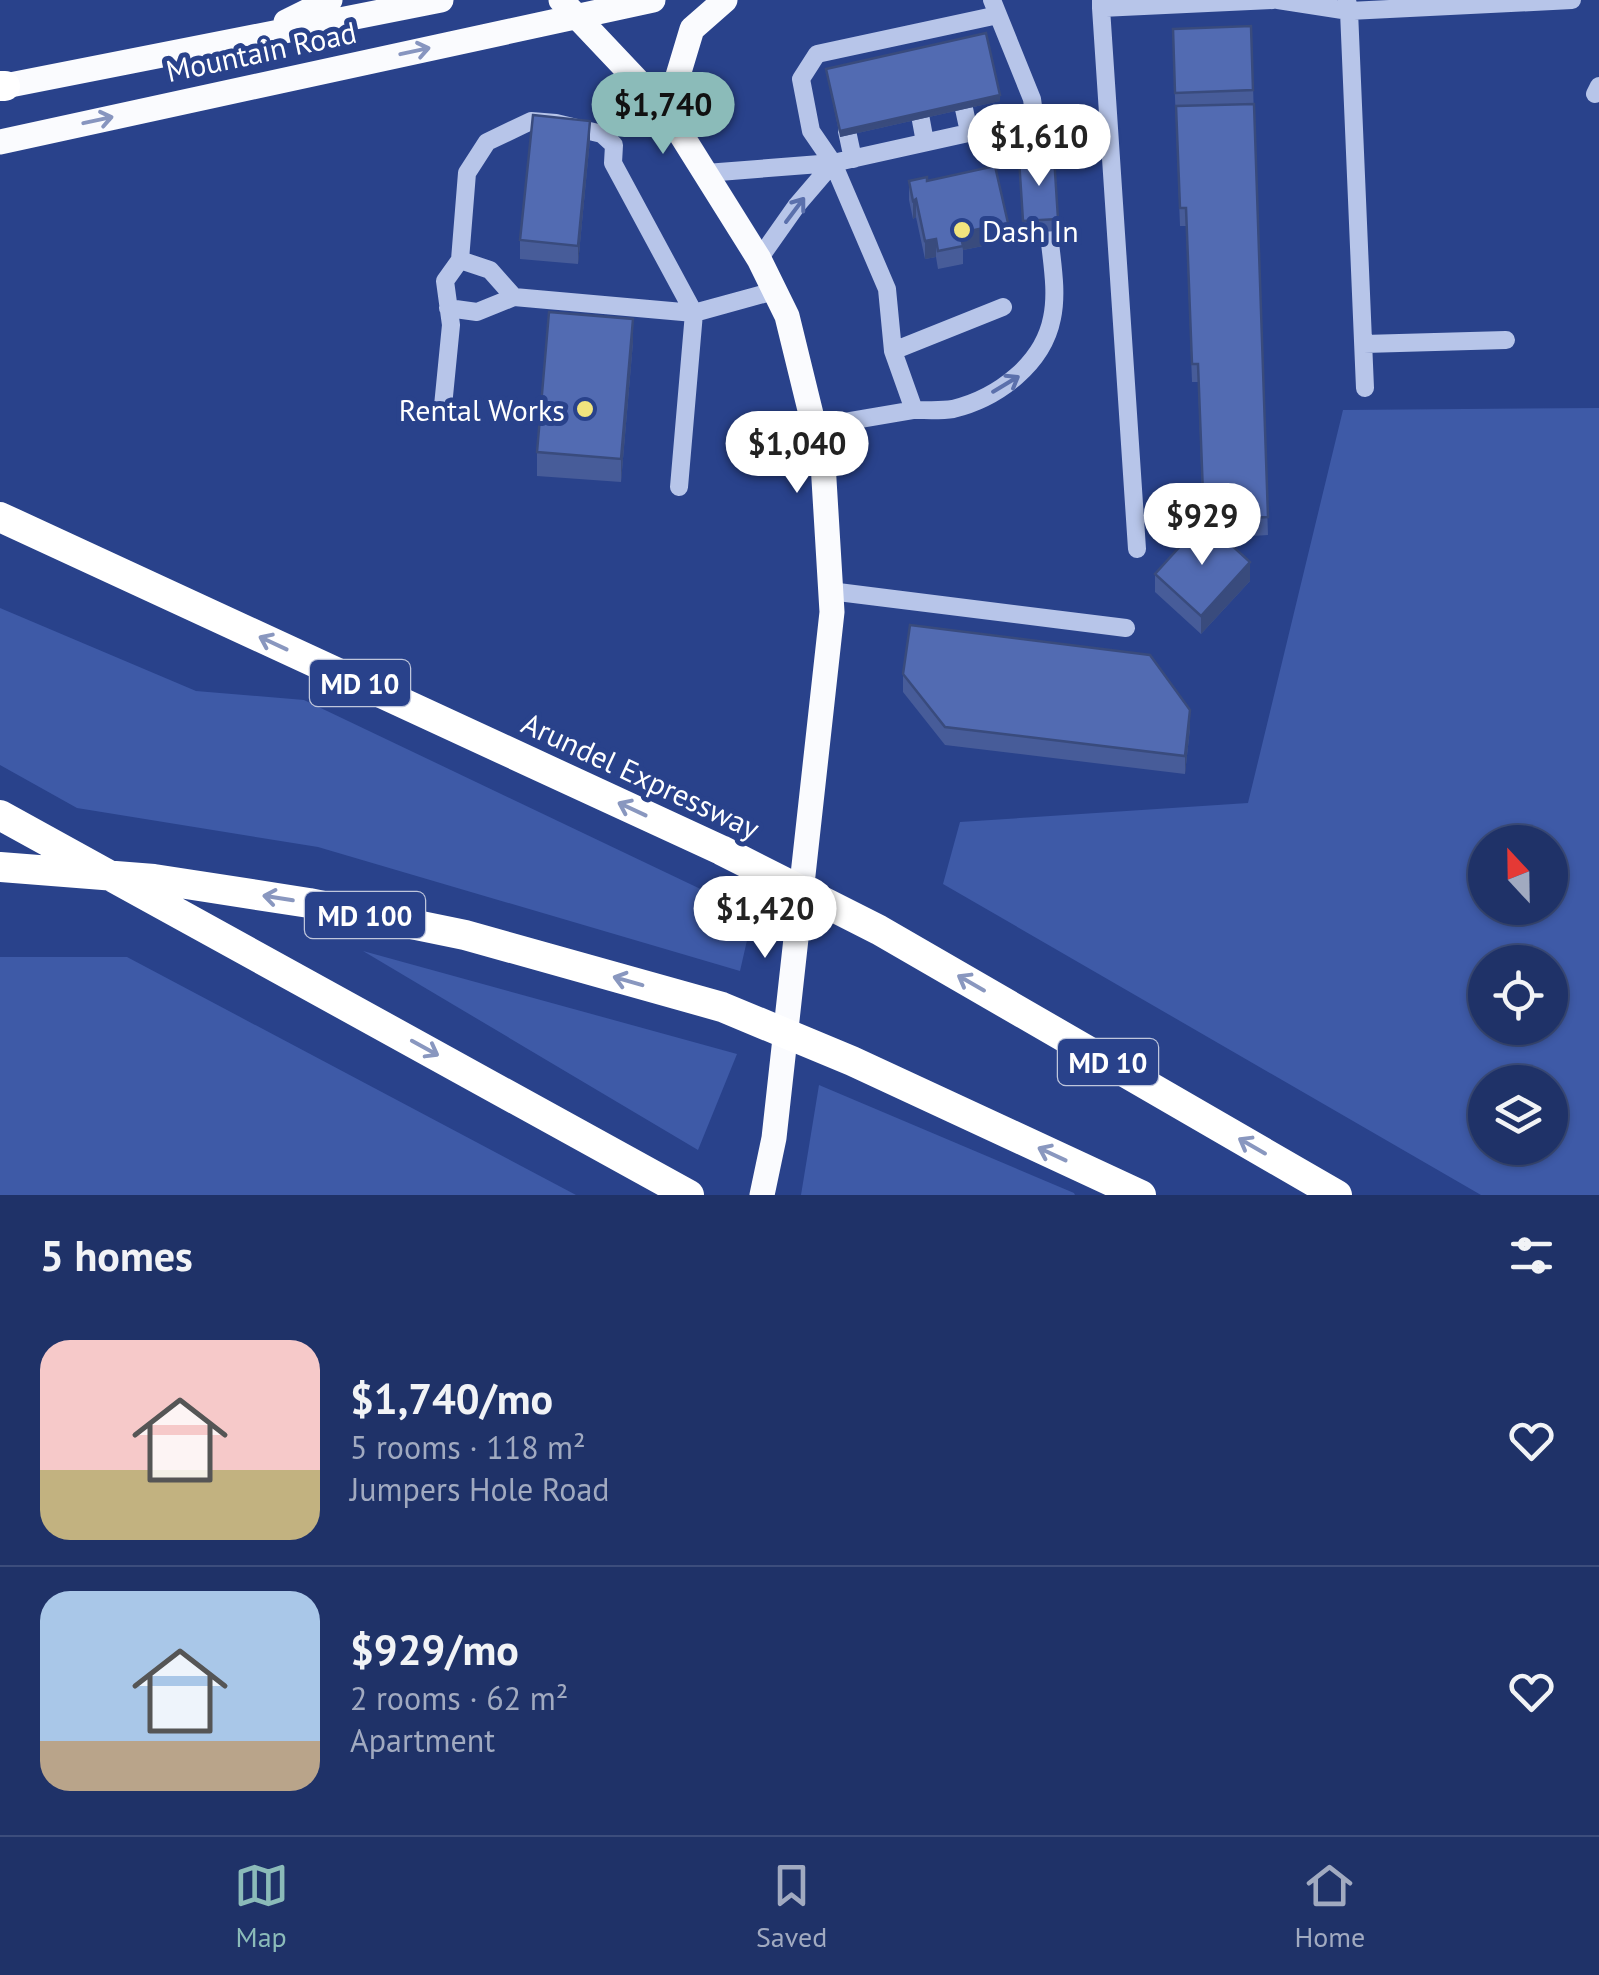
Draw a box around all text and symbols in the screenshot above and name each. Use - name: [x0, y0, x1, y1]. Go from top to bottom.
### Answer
- street label: Mountain Road: [162, 12, 360, 90]
- one-way arrow: [398, 40, 430, 59]
- pin: $1,740: [582, 72, 744, 157]
- text: $1,740: [614, 83, 712, 125]
- pin: $1,610: [958, 104, 1120, 189]
- one-way arrow: [81, 110, 113, 129]
- text: $1,610: [990, 115, 1088, 157]
- one-way arrow: [784, 197, 805, 224]
- place label: Dash In: [982, 211, 1079, 250]
- marker: Dash In: [951, 219, 973, 241]
- one-way arrow: [991, 373, 1020, 394]
- place label: Rental Works: [399, 390, 565, 429]
- marker: Rental Works: [574, 398, 596, 420]
- pin: $1,040: [716, 411, 878, 496]
- text: $1,040: [748, 422, 846, 464]
- pin: $929: [1143, 483, 1261, 568]
- text: $929: [1166, 494, 1238, 536]
- one-way arrow: [259, 633, 289, 652]
- road number: MD 10: [310, 660, 410, 706]
- street label: Arundel Expressway: [516, 703, 766, 847]
- one-way arrow: [618, 798, 648, 817]
- north arrow: [1468, 825, 1568, 925]
- map controls: [1468, 825, 1568, 1165]
- pin: $1,420: [684, 876, 846, 961]
- text: $1,420: [716, 887, 814, 929]
- one-way arrow: [262, 889, 294, 907]
- road number: MD 100: [305, 892, 425, 938]
- button: locate: [1468, 945, 1568, 1045]
- one-way arrow: [613, 971, 644, 989]
- one-way arrow: [957, 973, 986, 993]
- one-way arrow: [410, 1038, 438, 1058]
- road number: MD 10: [1058, 1039, 1158, 1085]
- button: layers: [1468, 1065, 1568, 1165]
- one-way arrow: [1239, 1136, 1267, 1156]
- one-way arrow: [1037, 1144, 1068, 1162]
- text: 5 homes: [40, 1228, 193, 1283]
- icon: filters: [1504, 1228, 1559, 1283]
- text: $1,740/mo: [350, 1371, 553, 1426]
- icon: home: [120, 1380, 240, 1500]
- icon: heart: [1504, 1413, 1559, 1468]
- text: 5 rooms · 118 m²: [350, 1426, 586, 1468]
- text: Jumpers Hole Road: [350, 1468, 610, 1510]
- text: $929/mo: [350, 1622, 519, 1677]
- icon: home: [120, 1631, 240, 1751]
- icon: heart: [1504, 1664, 1559, 1719]
- text: 2 rooms · 62 m²: [350, 1677, 568, 1719]
- text: Apartment: [350, 1719, 495, 1761]
- tab: Map: [234, 1858, 289, 1955]
- tab: Saved: [756, 1858, 827, 1955]
- tab: Home: [1295, 1858, 1365, 1955]

